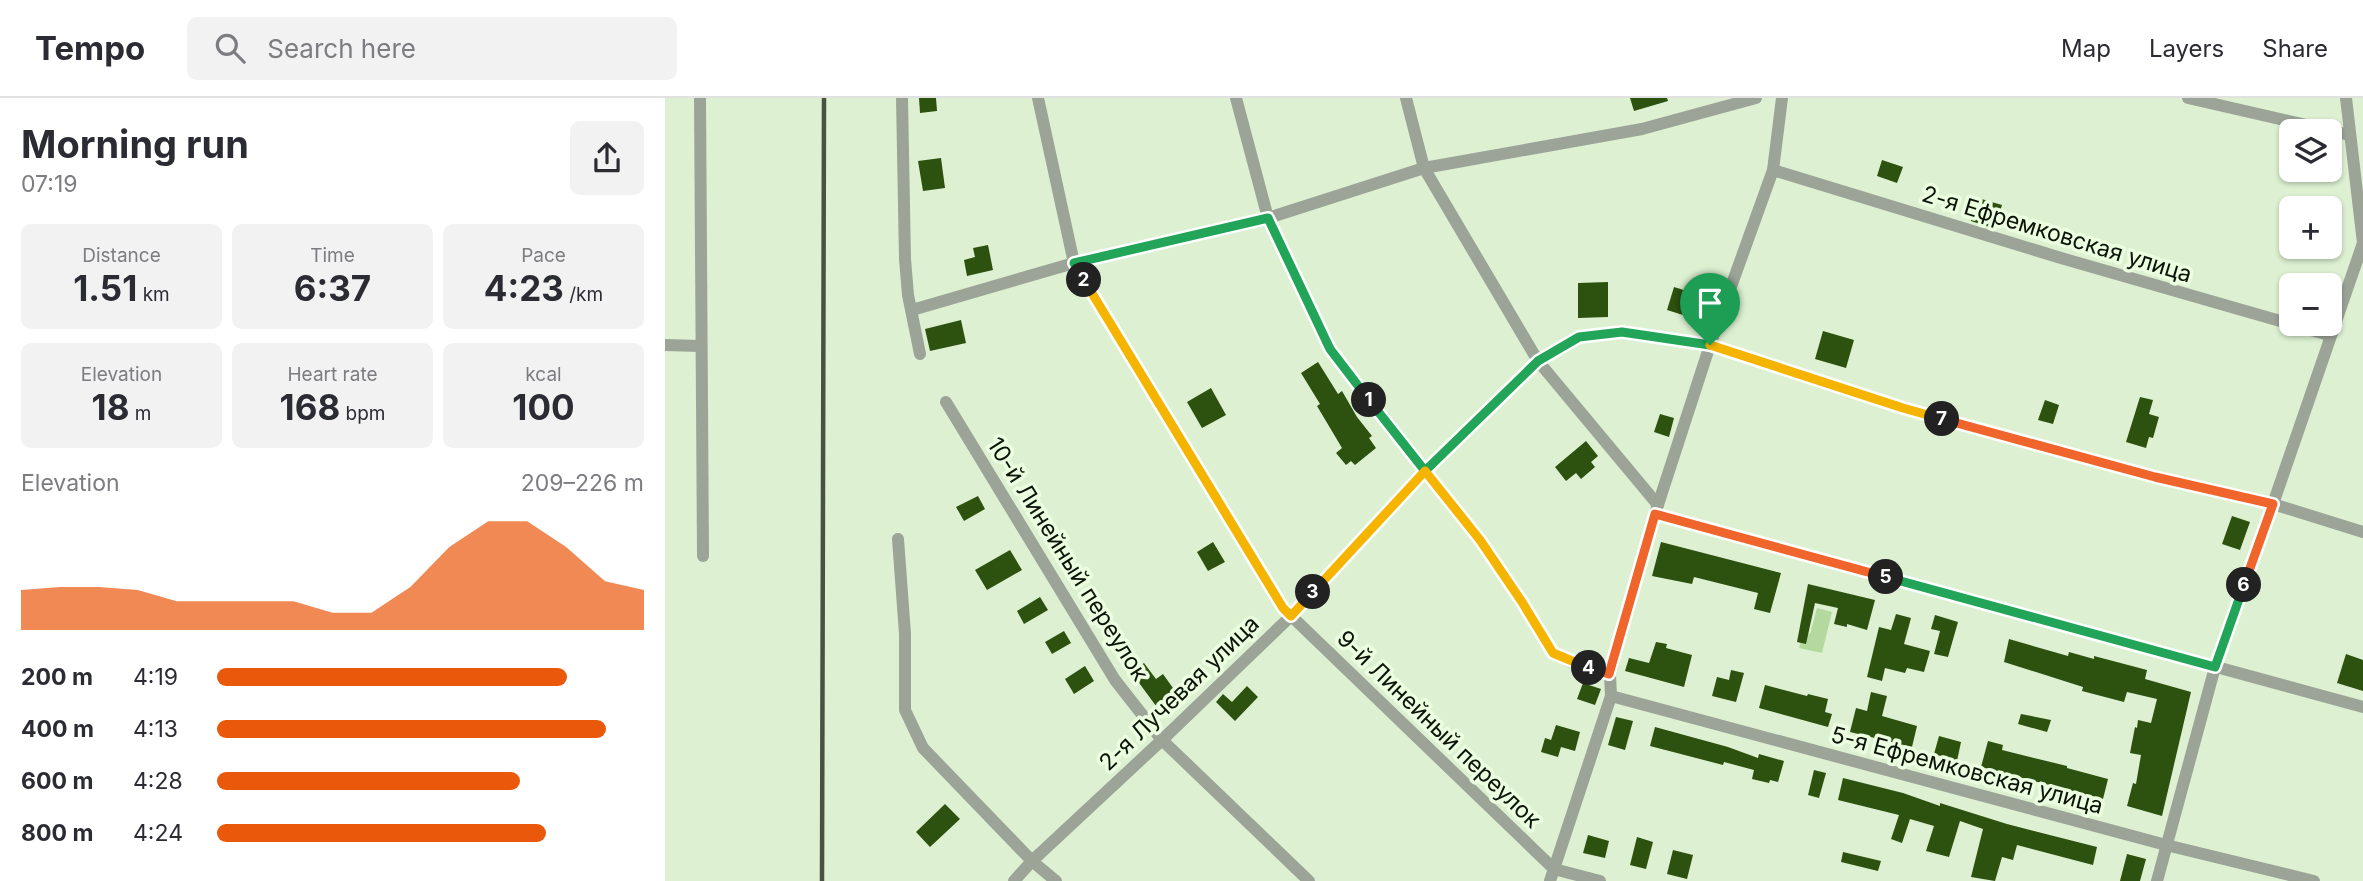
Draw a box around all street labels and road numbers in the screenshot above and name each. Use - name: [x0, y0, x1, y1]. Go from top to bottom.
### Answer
- street label: 2-я Ефремковская улица: [1919, 180, 2195, 288]
- street label: 10-й Линейный переулок: [981, 432, 1155, 686]
- street label: 2-я Лучевая улица: [1093, 610, 1265, 776]
- street label: 9-й Линейный переулок: [1331, 624, 1547, 834]
- street label: 5-я Ефремковская улица: [1828, 720, 2106, 820]

